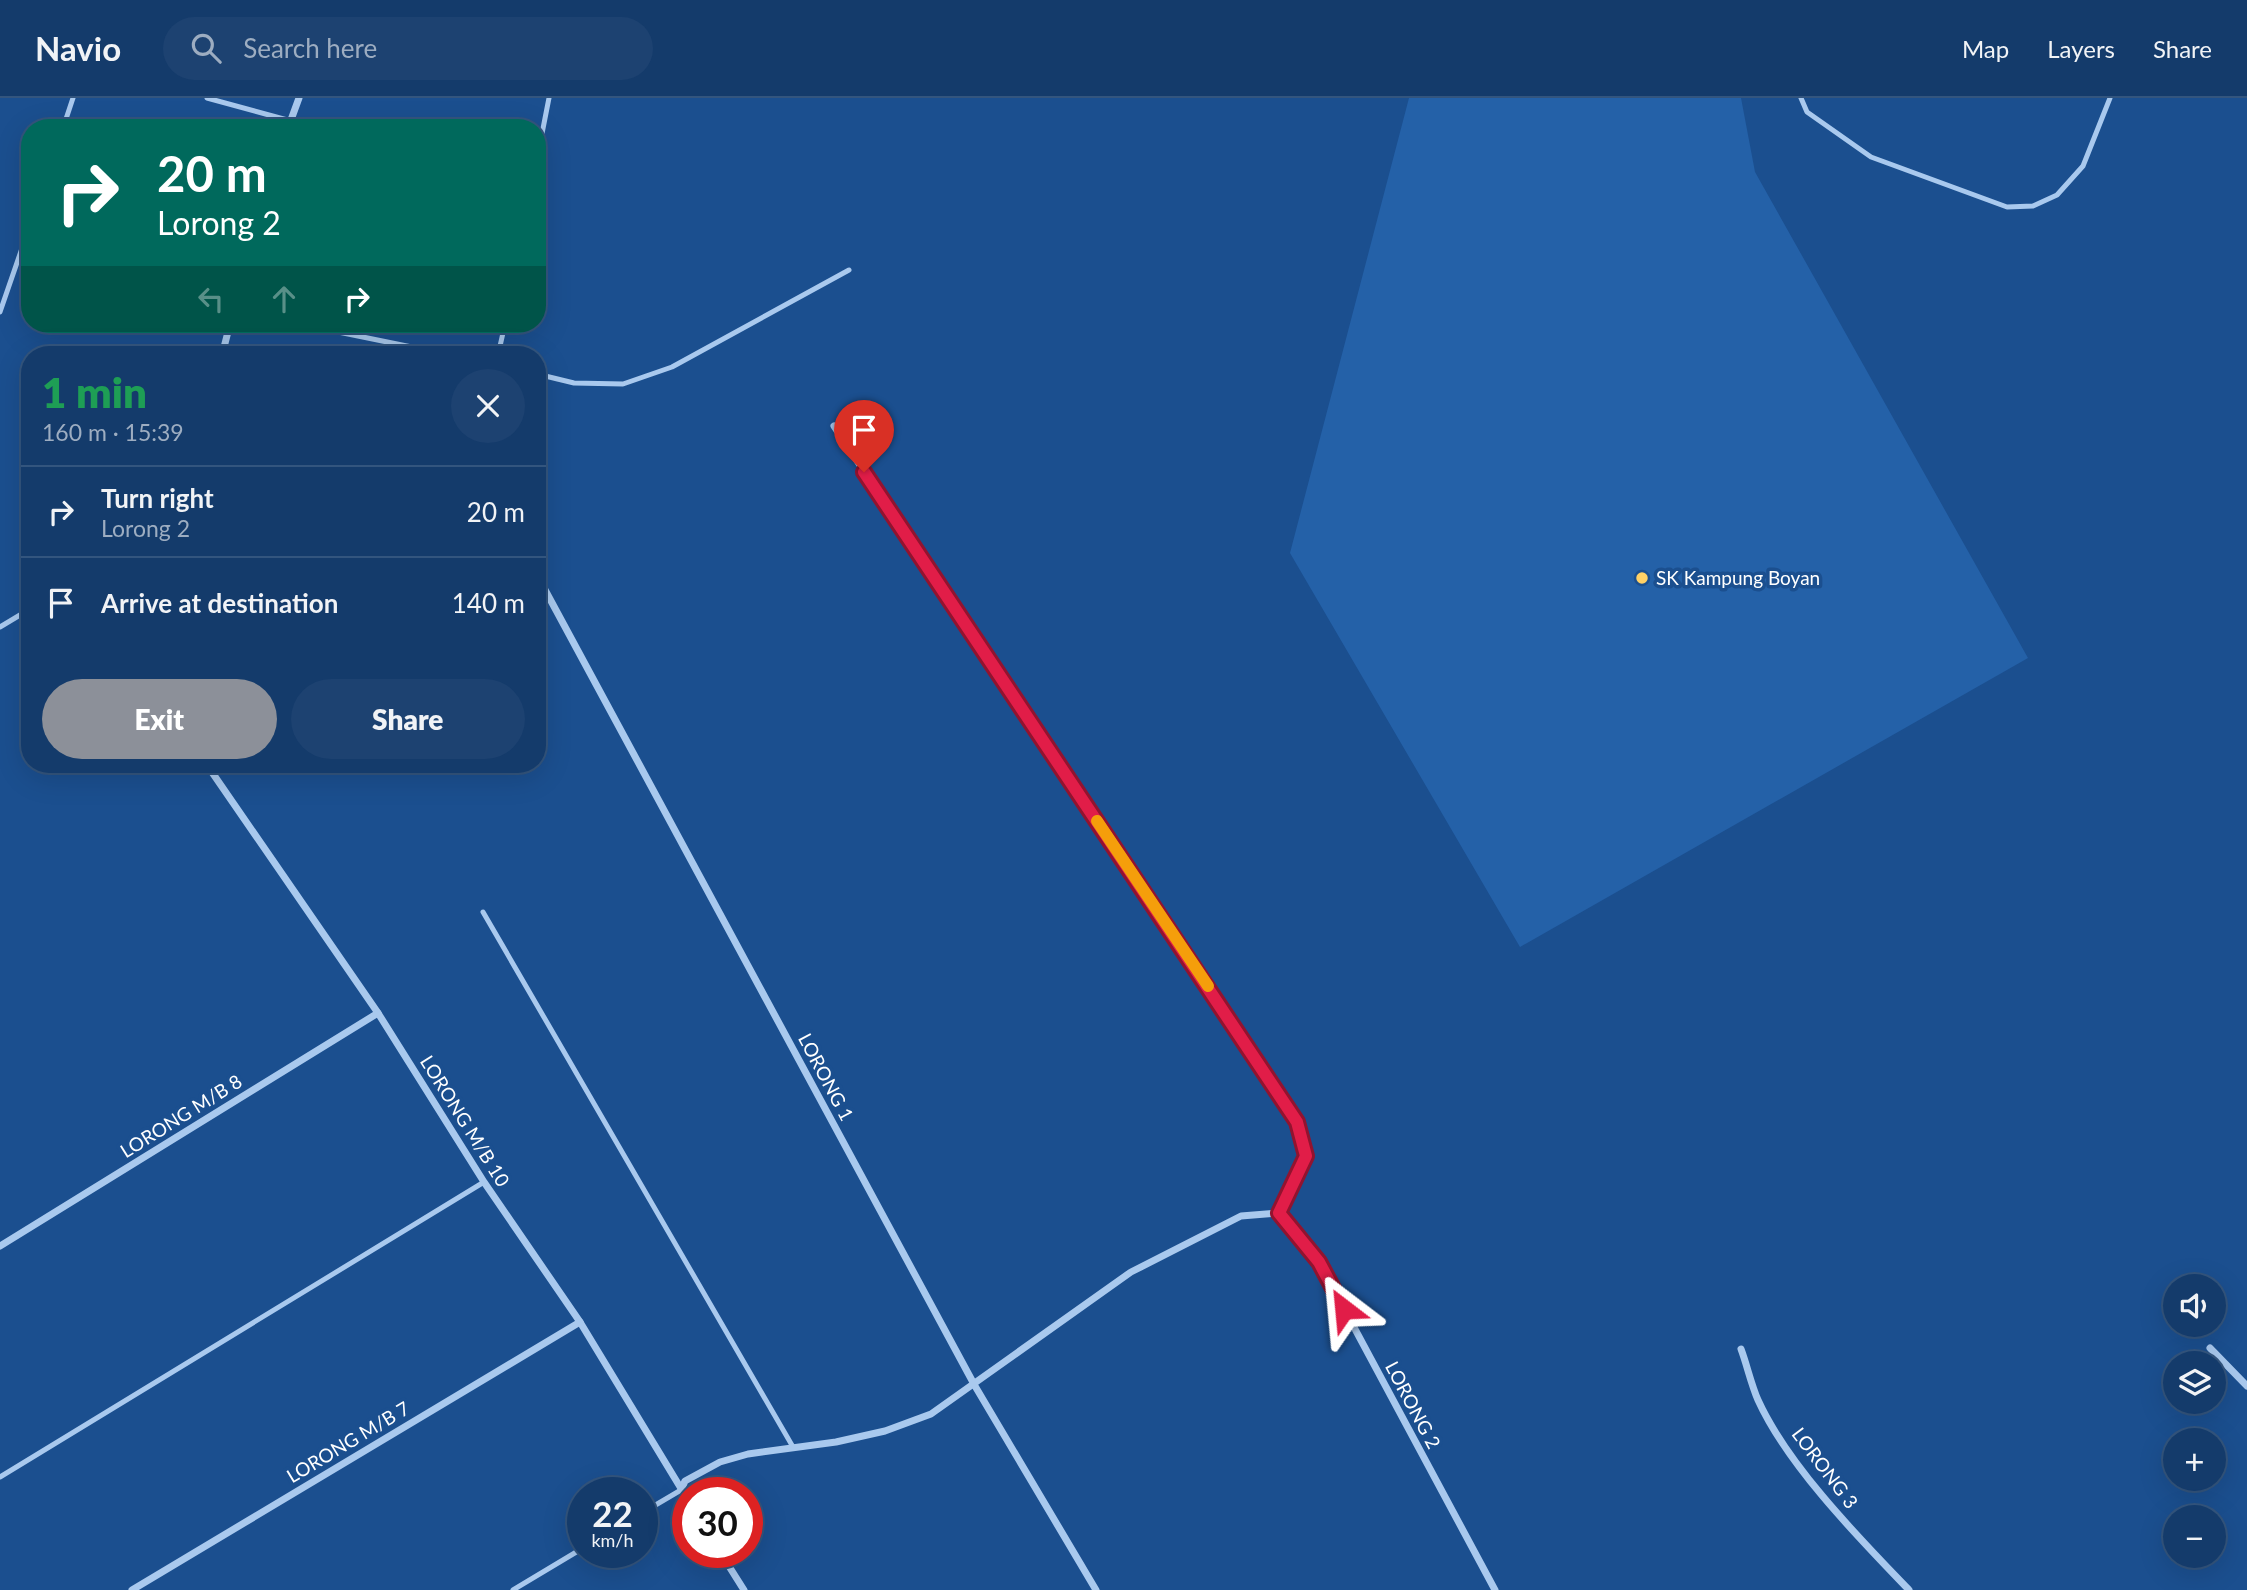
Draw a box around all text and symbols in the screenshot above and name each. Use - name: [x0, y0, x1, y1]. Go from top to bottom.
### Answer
- search box: [163, 17, 653, 80]
- text: Navio: [35, 28, 121, 68]
- icon: search: [187, 29, 225, 67]
- text: Search here: [243, 32, 377, 64]
- text: Map: [1962, 34, 2009, 63]
- text: Layers: [2047, 34, 2115, 63]
- text: Share: [2153, 34, 2212, 63]
- text: 20 m: [157, 144, 267, 202]
- icon: right: [42, 147, 133, 238]
- text: Lorong 2: [157, 203, 281, 242]
- icon: left: [192, 280, 230, 318]
- icon: ahead: [265, 280, 303, 318]
- icon: right: [338, 280, 376, 318]
- text: 1 min: [42, 367, 147, 417]
- button: close: [451, 369, 525, 443]
- pin: [834, 400, 894, 472]
- icon: arrive: [845, 411, 883, 449]
- text: 160 m · 15:39: [42, 418, 184, 446]
- text: Turn right: [101, 482, 214, 514]
- icon: right: [42, 493, 80, 531]
- text: 20 m: [467, 496, 525, 528]
- text: Lorong 2: [101, 514, 190, 542]
- place label: SK Kampung Boyan: [1656, 566, 1820, 589]
- marker: SK Kampung Boyan: [1634, 570, 1650, 586]
- icon: arrive: [42, 584, 80, 622]
- text: Arrive at destination: [101, 587, 338, 619]
- text: 140 m: [452, 587, 525, 619]
- button: Exit: [42, 679, 277, 759]
- button: Share: [291, 679, 525, 759]
- street label: LORONG 1: [794, 1029, 859, 1124]
- street label: LORONG M/B 10: [416, 1051, 515, 1190]
- street label: LORONG M/B 8: [116, 1069, 246, 1162]
- position arrow: [1307, 1272, 1381, 1346]
- map controls: [2163, 1274, 2226, 1568]
- button: sound: [2163, 1274, 2226, 1337]
- button: layers: [2163, 1351, 2226, 1414]
- street label: LORONG 2: [1381, 1357, 1446, 1452]
- street label: LORONG M/B 7: [282, 1396, 413, 1487]
- street label: LORONG 3: [1787, 1423, 1863, 1513]
- button: +: [2163, 1428, 2226, 1491]
- speed limit sign: 30: [672, 1477, 763, 1568]
- text: 22: [592, 1492, 633, 1534]
- button: −: [2163, 1505, 2226, 1568]
- text: km/h: [591, 1529, 634, 1551]

